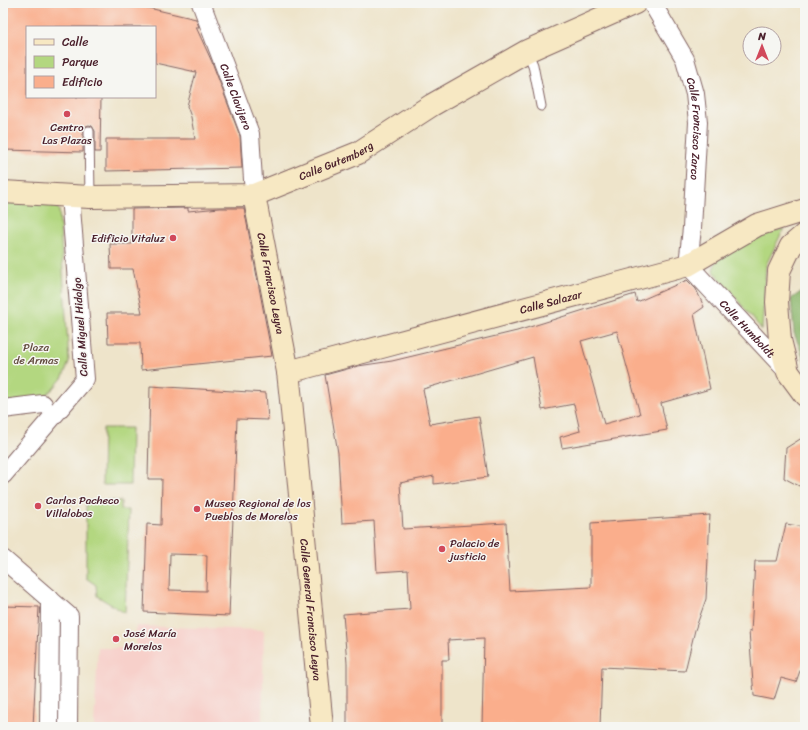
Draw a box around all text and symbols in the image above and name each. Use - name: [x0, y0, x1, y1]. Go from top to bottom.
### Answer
- legend: [26, 26, 156, 98]
- north arrow: [742, 26, 782, 66]
- text: N: [757, 27, 766, 46]
- text: Calle: [62, 31, 89, 53]
- text: Parque: [62, 51, 99, 73]
- street label: Calle Clavijero: [214, 61, 257, 134]
- text: Edificio: [62, 71, 102, 93]
- street label: Calle Francisco Zarco: [681, 75, 707, 181]
- marker: Centro Las Plazas: [62, 109, 72, 119]
- place label: Centro Las Plazas: [42, 118, 93, 150]
- street label: Calle Gutemberg: [296, 136, 378, 186]
- place label: Edificio Vitaluz: [91, 229, 166, 248]
- street label: Calle Francisco Leyva: [251, 231, 290, 336]
- marker: Edificio Vitaluz: [168, 233, 178, 243]
- street label: Calle Miguel Hidalgo: [68, 276, 93, 377]
- street label: Calle Salazar: [518, 284, 586, 320]
- street label: Calle Humboldt: [715, 295, 780, 363]
- park label: Plaza de Armas: [13, 338, 59, 370]
- place label: Carlos Pacheco Villalobos: [46, 491, 120, 523]
- place label: Museo Regional de los Pueblos de Morelos: [205, 494, 312, 526]
- marker: Carlos Pacheco Villalobos: [33, 501, 43, 511]
- marker: Museo Regional de los Pueblos de Morelos: [192, 504, 202, 514]
- place label: Palacio de justicia: [447, 534, 500, 566]
- street label: Calle General Francisco Leyva: [294, 538, 327, 682]
- marker: Palacio de justicia: [437, 544, 447, 554]
- place label: José María Morelos: [123, 624, 177, 656]
- marker: José María Morelos: [111, 634, 121, 644]

